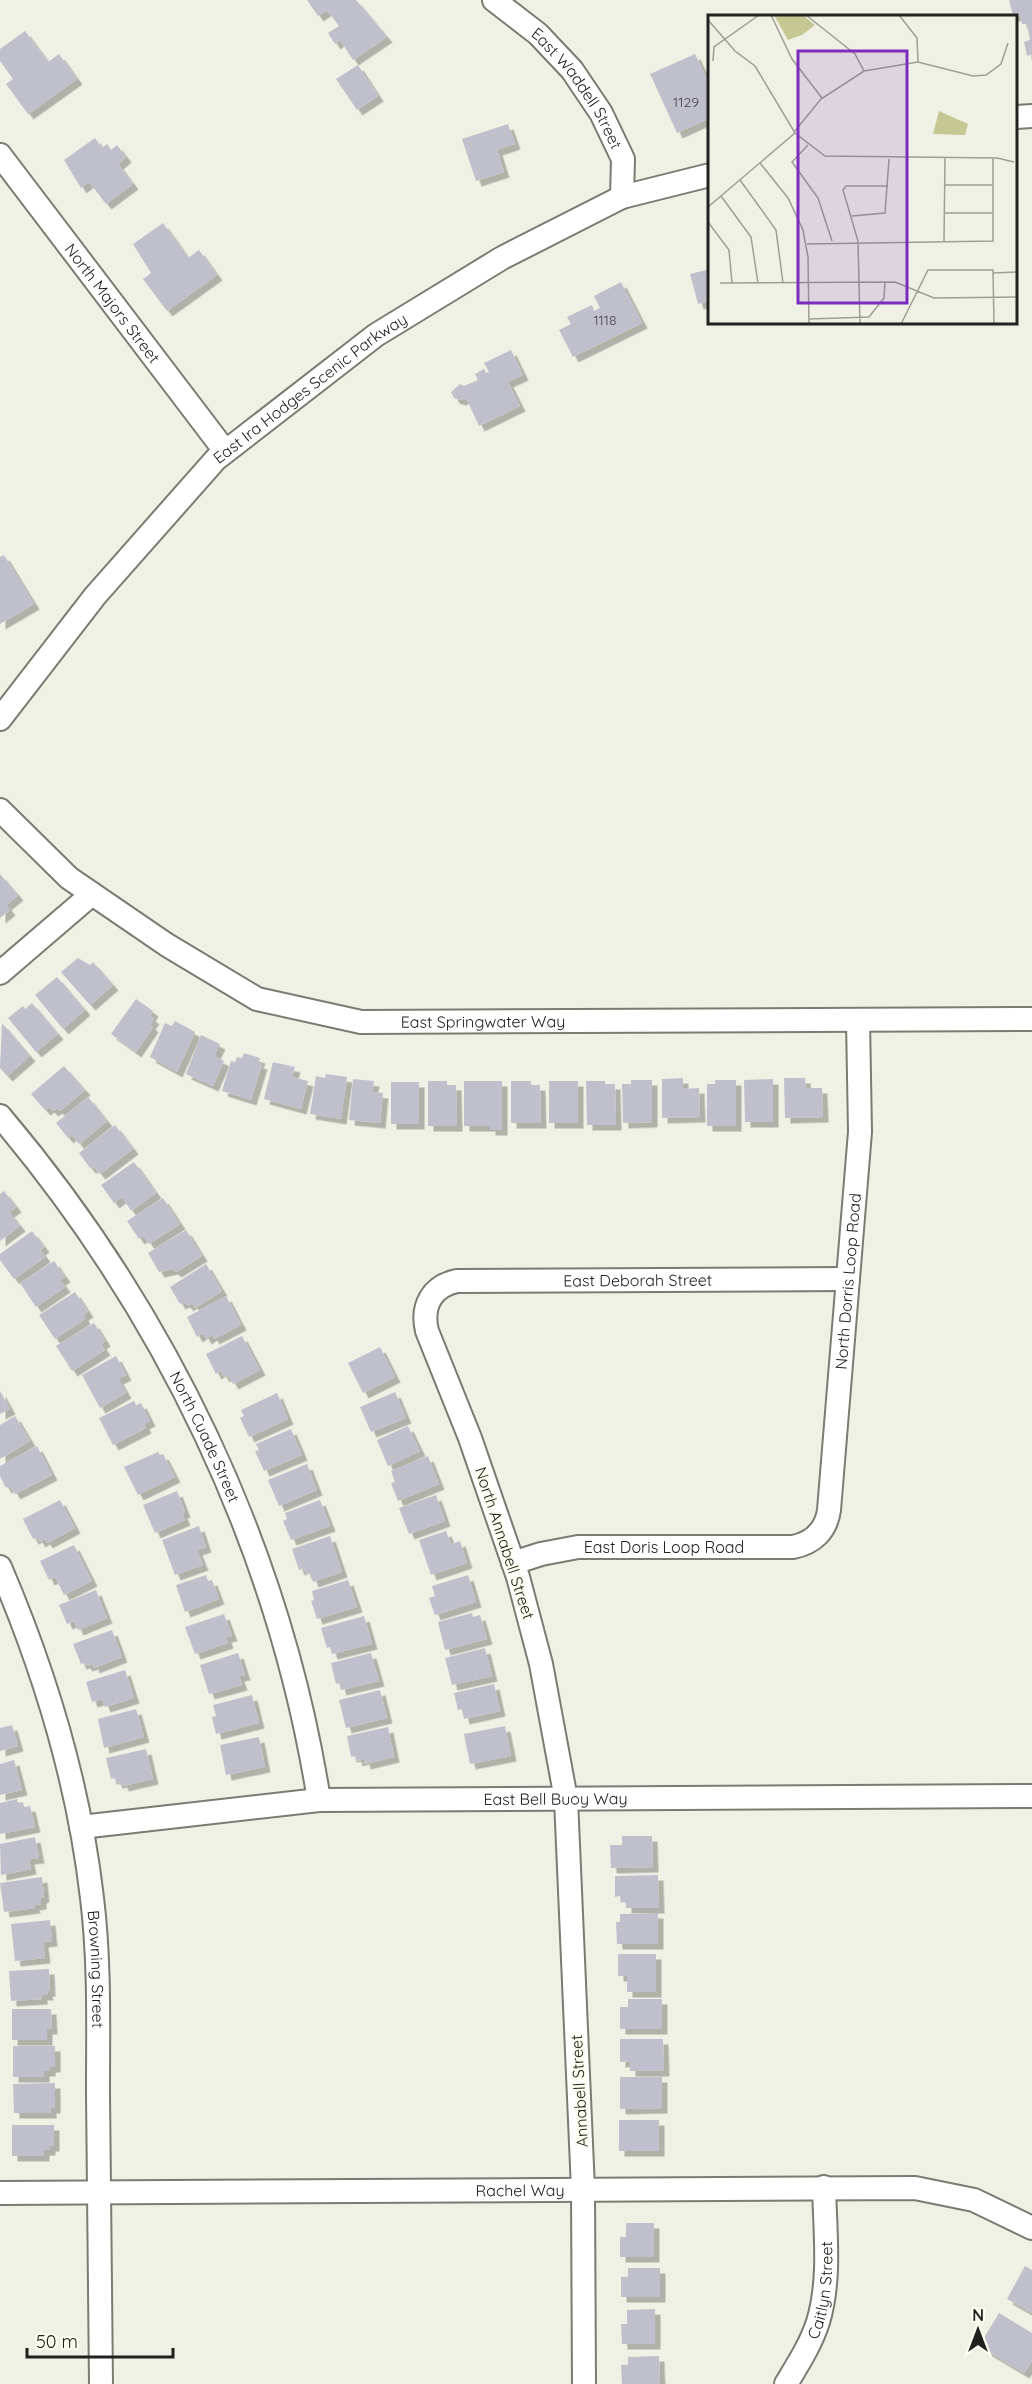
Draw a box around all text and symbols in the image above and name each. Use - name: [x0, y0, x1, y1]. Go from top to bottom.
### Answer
- inset map: [708, 15, 1017, 324]
- street label: East Waddell Street: [528, 23, 627, 152]
- house number: 1129: [673, 93, 699, 111]
- street label: North Majors Street: [61, 239, 164, 367]
- street label: East Ira Hodges Scenic Parkway: [209, 308, 411, 468]
- house number: 1118: [593, 311, 617, 329]
- street label: East Springwater Way: [401, 1011, 565, 1032]
- street label: North Dorris Loop Road: [831, 1192, 865, 1370]
- street label: East Deborah Street: [563, 1270, 712, 1290]
- street label: North Cuade Street: [166, 1368, 244, 1505]
- street label: North Annabell Street: [471, 1464, 539, 1622]
- street label: East Doris Loop Road: [584, 1537, 744, 1557]
- street label: East Bell Buoy Way: [483, 1788, 628, 1809]
- street label: Browning Street: [83, 1909, 108, 2028]
- street label: Annabell Street: [566, 2034, 592, 2148]
- street label: Rachel Way: [475, 2180, 565, 2200]
- street label: Caitlyn Street: [803, 2241, 836, 2342]
- north arrow: [948, 2300, 1008, 2360]
- text: N: [972, 2305, 984, 2325]
- scale bar: [27, 2321, 172, 2359]
- text: 50 m: [36, 2330, 78, 2353]

